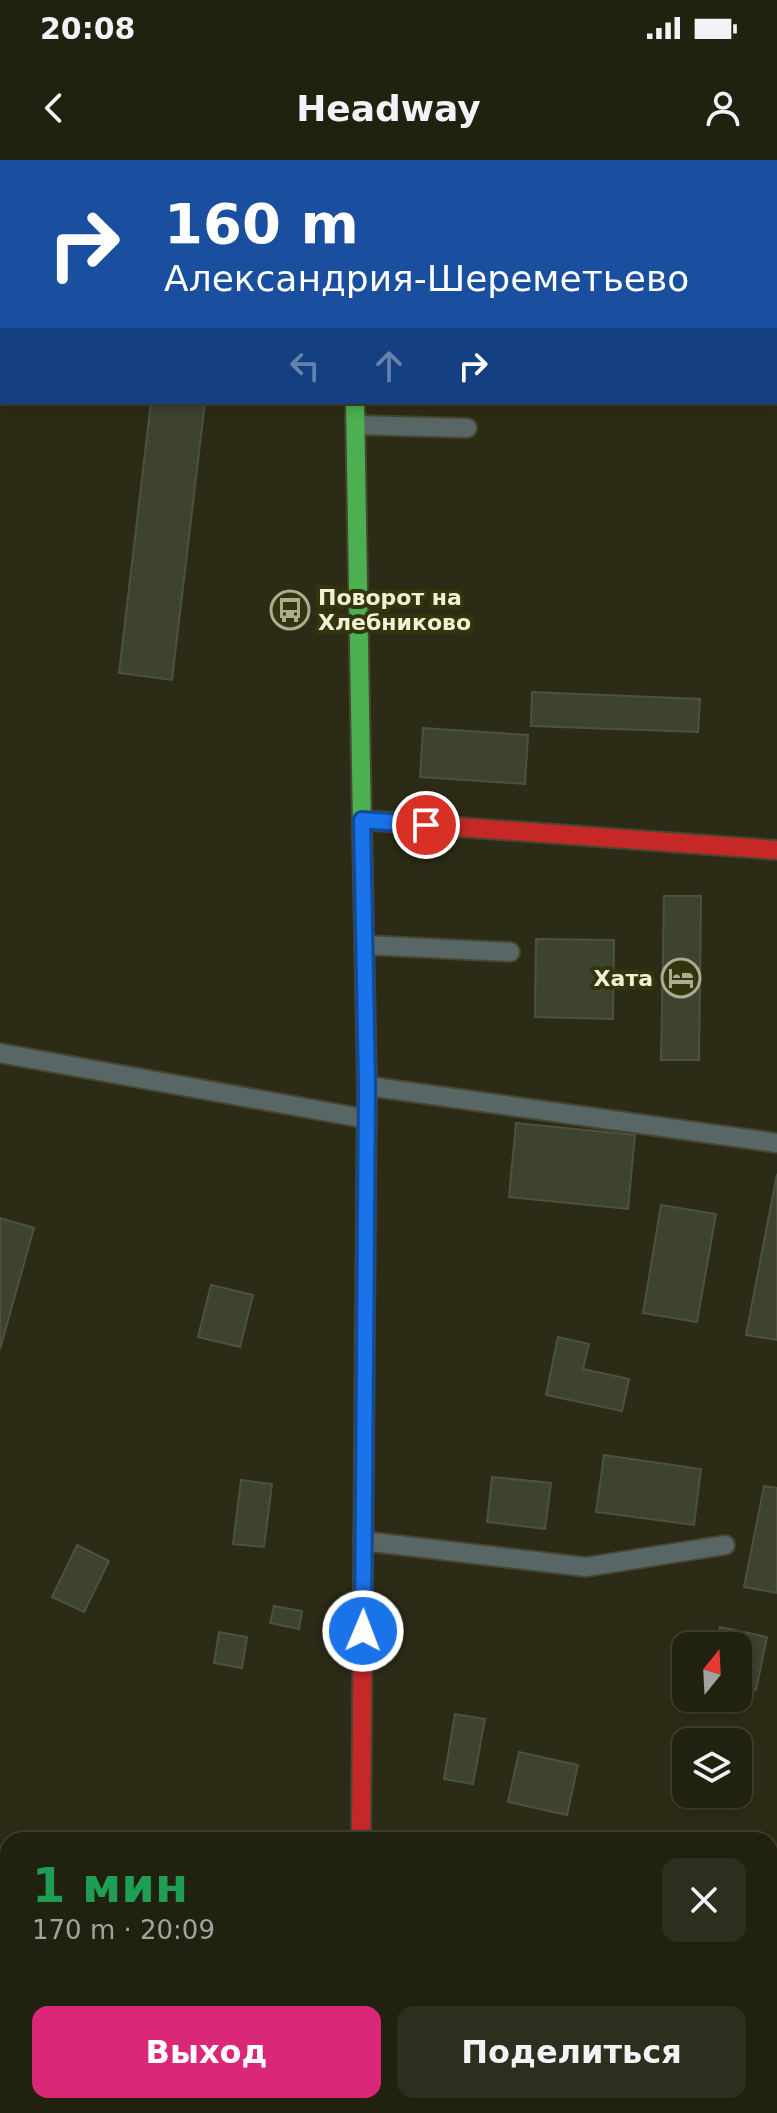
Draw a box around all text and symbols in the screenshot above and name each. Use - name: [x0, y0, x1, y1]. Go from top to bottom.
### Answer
- text: 20:08: [40, 11, 136, 46]
- icon: back: [32, 86, 76, 130]
- icon: person: [701, 86, 745, 130]
- text: Headway: [296, 88, 481, 129]
- text: 160 m: [164, 191, 359, 256]
- icon: right: [32, 192, 136, 296]
- text: Александрия-Шереметьево: [164, 258, 689, 299]
- icon: left: [283, 344, 327, 388]
- icon: ahead: [367, 344, 411, 388]
- icon: right: [451, 344, 495, 388]
- place label: Поворот на Хлебниково: [318, 585, 471, 635]
- bus stop icon: Поворот на Хлебниково: [269, 589, 311, 631]
- pin: [392, 791, 460, 859]
- icon: arrive: [404, 803, 448, 847]
- hotel icon: Хата: [660, 957, 702, 999]
- place label: Хата: [594, 966, 653, 991]
- position arrow: [321, 1589, 405, 1673]
- north arrow: [672, 1632, 752, 1712]
- map controls: [672, 1632, 752, 1808]
- button: layers: [672, 1728, 752, 1808]
- text: 1 мин: [32, 1857, 188, 1913]
- button: close: [662, 1858, 746, 1942]
- text: 170 m · 20:09: [32, 1915, 215, 1945]
- button: Выход: [32, 2006, 381, 2098]
- button: Поделиться: [397, 2006, 746, 2098]

